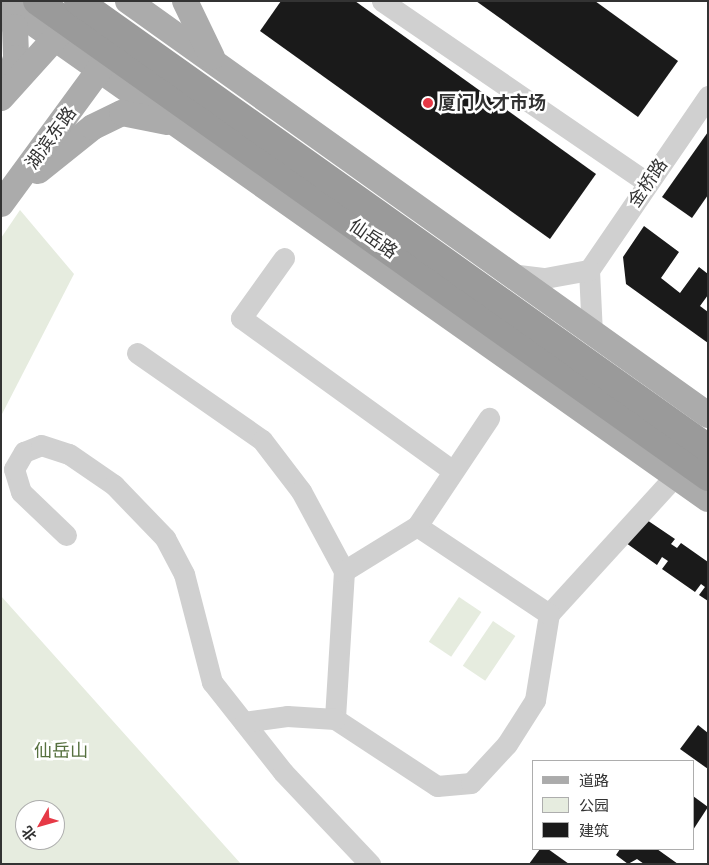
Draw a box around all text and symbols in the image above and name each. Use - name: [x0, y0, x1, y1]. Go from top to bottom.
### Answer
- place label: 厦门人才市场: [438, 92, 546, 114]
- marker: 厦门人才市场: [422, 97, 434, 109]
- street label: 湖滨东路: [21, 103, 81, 173]
- street label: 金桥路: [624, 155, 672, 211]
- street label: 仙岳路: [345, 215, 401, 263]
- park label: 仙岳山: [34, 740, 88, 762]
- legend: [532, 760, 694, 850]
- text: 道路: [579, 772, 609, 790]
- text: 公园: [579, 797, 609, 815]
- north arrow: [15, 800, 65, 850]
- text: 建筑: [579, 822, 609, 840]
- text: 北: [18, 823, 40, 844]

